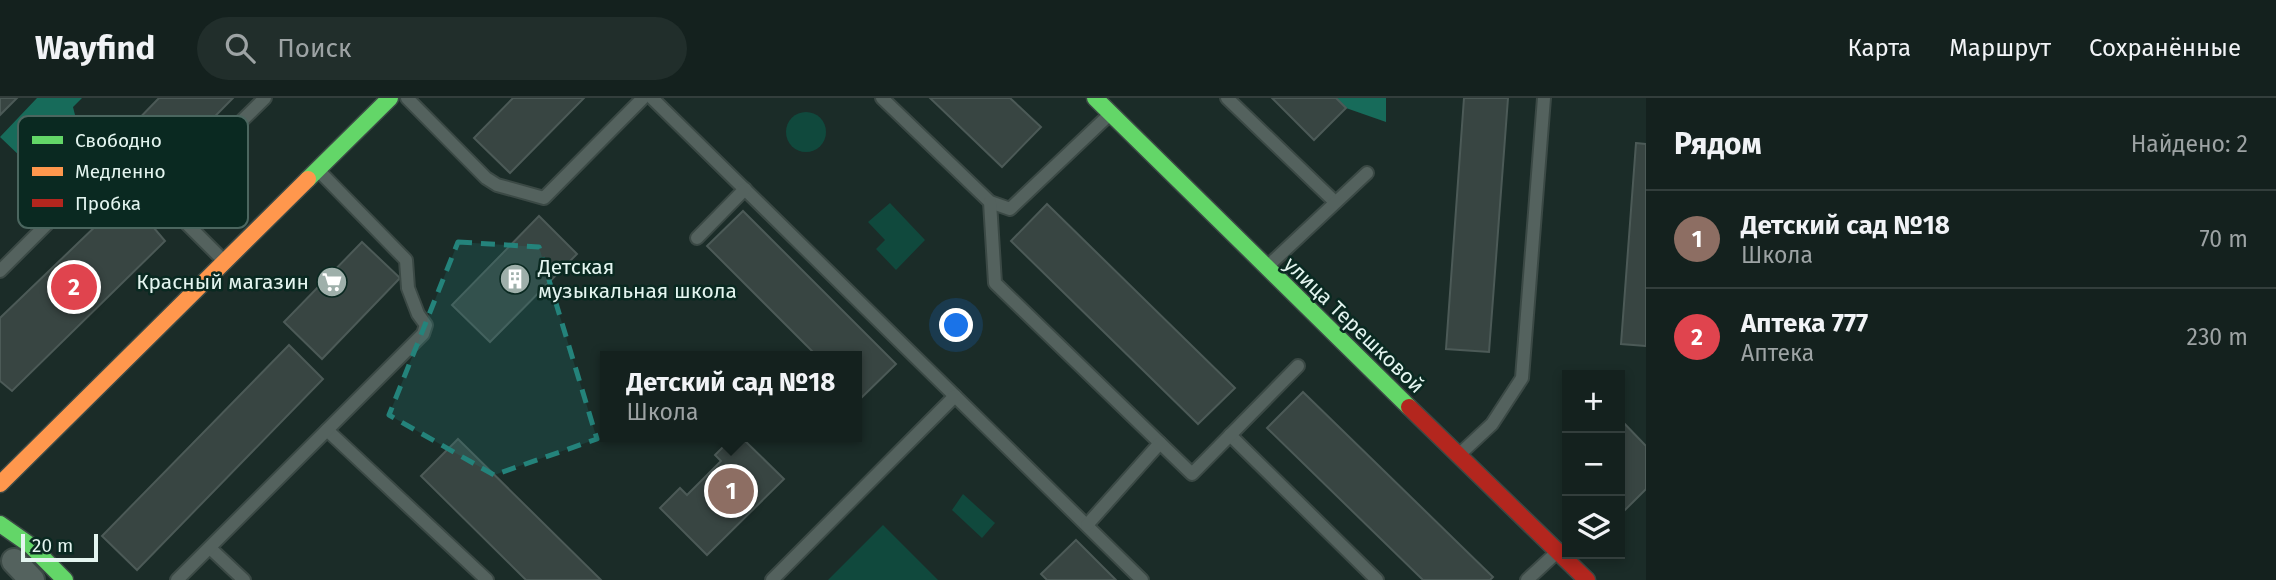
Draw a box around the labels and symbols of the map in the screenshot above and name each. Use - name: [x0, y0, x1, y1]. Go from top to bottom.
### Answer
- legend: [18, 116, 248, 228]
- text: Свободно: [75, 129, 162, 152]
- text: Медленно: [75, 160, 166, 183]
- text: Пробка: [75, 192, 141, 215]
- street label: улица Терешковой: [1278, 251, 1430, 399]
- place label: Детская музыкальная школа: [537, 254, 737, 304]
- pin: 2: [51, 261, 97, 313]
- building icon: Детская музыкальная школа: [498, 262, 532, 296]
- supermarket icon: Красный магазин: [315, 265, 349, 299]
- place label: Красный магазин: [136, 269, 309, 295]
- your location: [939, 308, 973, 342]
- pin: 1: [708, 465, 754, 517]
- scale bar: [21, 531, 98, 563]

